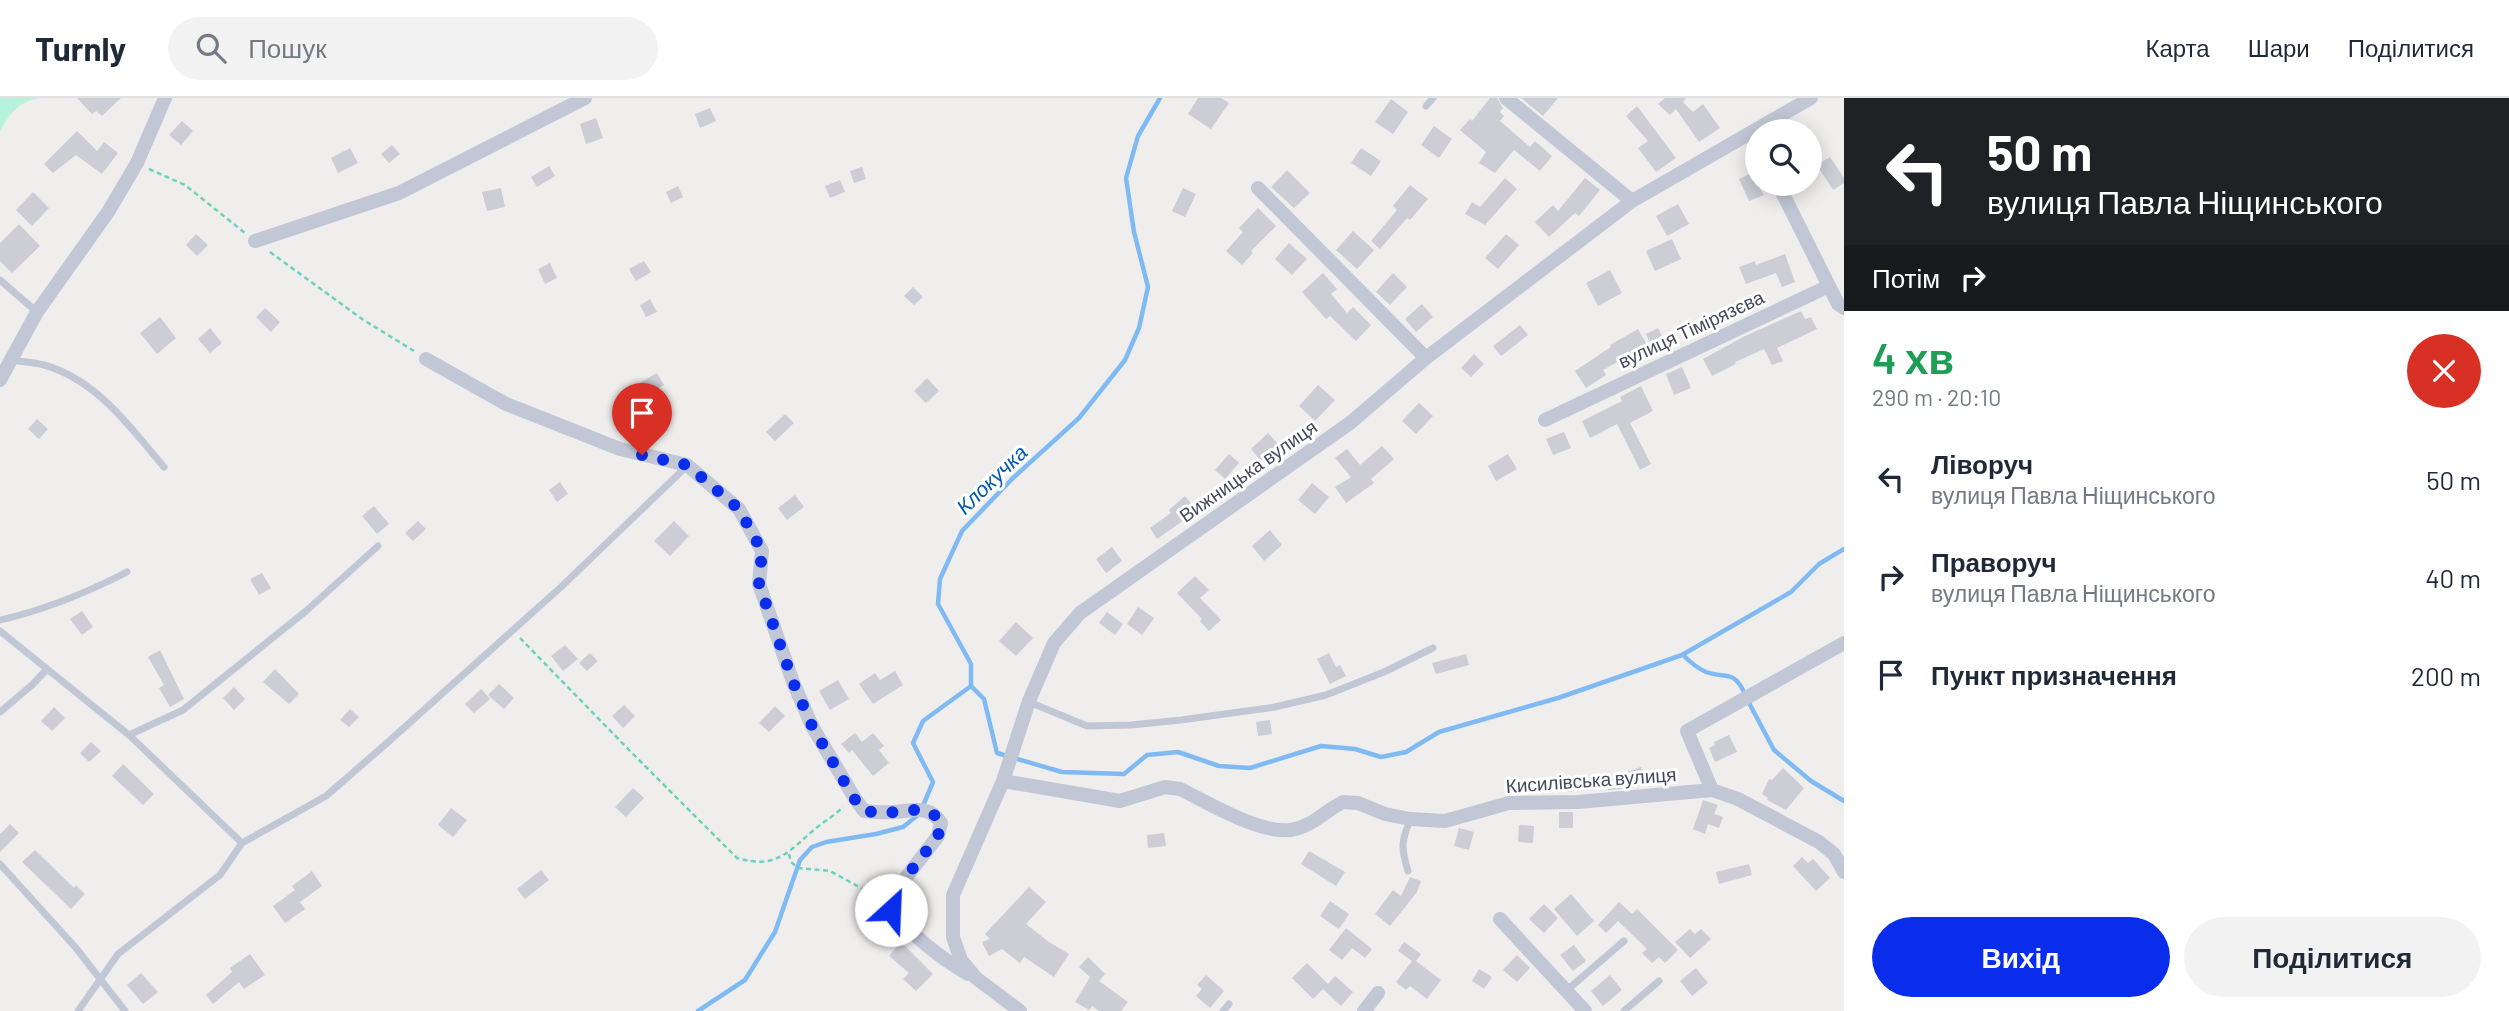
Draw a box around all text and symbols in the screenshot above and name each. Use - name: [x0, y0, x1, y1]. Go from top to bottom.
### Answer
- search box: [168, 17, 658, 80]
- text: Turnly: [35, 28, 126, 68]
- icon: search: [192, 29, 230, 67]
- text: Пошук: [248, 32, 327, 63]
- text: Карта: [2145, 33, 2210, 62]
- text: Шари: [2248, 33, 2310, 62]
- text: Поділитися: [2348, 33, 2474, 62]
- map controls: [1745, 119, 1822, 196]
- button: search: [1745, 119, 1822, 196]
- text: 50 m: [1987, 122, 2092, 181]
- icon: left: [1872, 126, 1963, 217]
- text: вулиця Павла Ніщинського: [1987, 182, 2383, 220]
- icon: right: [1954, 259, 1992, 297]
- text: Потім: [1872, 262, 1940, 293]
- street label: вулиця Тімірязєва: [1614, 285, 1768, 372]
- text: 4 хв: [1872, 332, 1954, 382]
- button: close: [2407, 334, 2481, 408]
- pin: [612, 383, 672, 455]
- text: 290 m · 20:10: [1872, 383, 2001, 411]
- icon: arrive: [623, 394, 661, 432]
- street label: Вижницька вулиця: [1175, 415, 1321, 527]
- water label: Клокучка: [950, 439, 1032, 519]
- text: Ліворуч: [1931, 448, 2033, 479]
- icon: left: [1872, 460, 1910, 498]
- text: 50 m: [2426, 464, 2481, 495]
- text: вулиця Павла Ніщинського: [1931, 481, 2216, 509]
- text: Праворуч: [1931, 546, 2057, 577]
- icon: right: [1872, 558, 1910, 596]
- text: 40 m: [2425, 562, 2481, 593]
- text: вулиця Павла Ніщинського: [1931, 579, 2216, 607]
- icon: arrive: [1872, 656, 1910, 694]
- text: Пункт призначення: [1931, 659, 2177, 690]
- text: 200 m: [2411, 660, 2481, 691]
- street label: Кисилівська вулиця: [1505, 762, 1677, 797]
- position arrow: [854, 873, 928, 947]
- button: Вихід: [1872, 917, 2170, 997]
- button: Поділитися: [2184, 917, 2481, 997]

